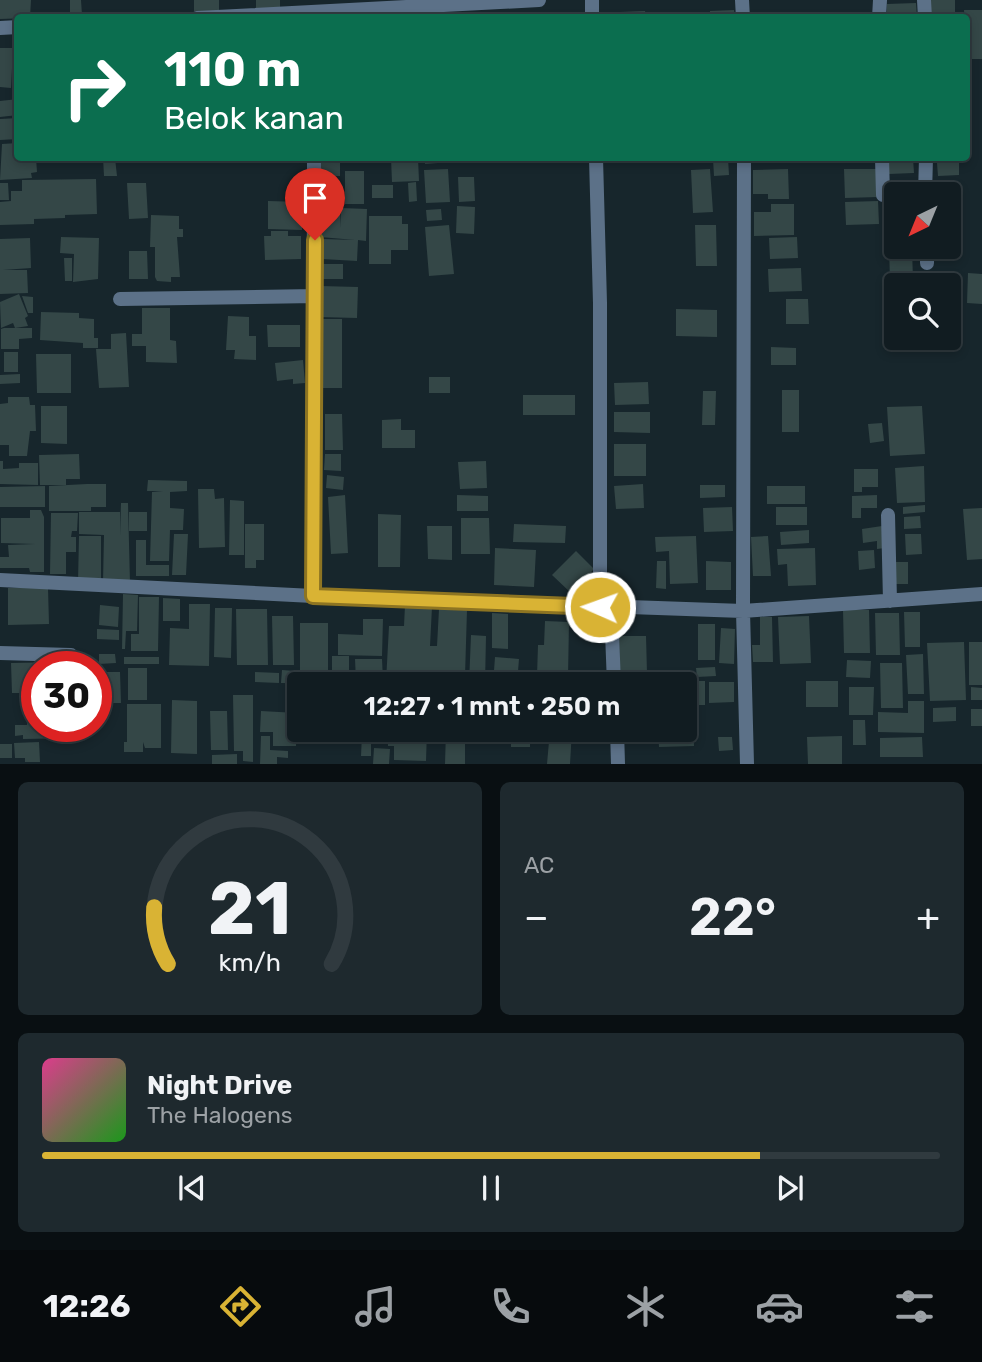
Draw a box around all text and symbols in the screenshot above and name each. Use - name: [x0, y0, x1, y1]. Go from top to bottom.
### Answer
- text: 110 m: [164, 40, 301, 98]
- icon: right: [49, 42, 140, 133]
- text: Belok kanan: [164, 99, 344, 137]
- pin: [285, 168, 345, 240]
- icon: arrive: [296, 179, 334, 217]
- north arrow: [884, 182, 961, 259]
- map controls: [884, 182, 961, 350]
- button: search: [884, 273, 961, 350]
- position arrow: [563, 570, 637, 644]
- speed limit sign: 30: [21, 651, 112, 742]
- text: 12:27 · 1 mnt · 250 m: [364, 691, 620, 722]
- text: AC: [524, 851, 554, 879]
- text: 21: [208, 867, 292, 953]
- text: 22°: [689, 886, 776, 948]
- text: −: [524, 894, 549, 940]
- text: +: [916, 894, 940, 940]
- text: km/h: [219, 948, 281, 977]
- text: Night Drive: [147, 1070, 292, 1101]
- text: The Halogens: [147, 1101, 293, 1129]
- icon: previous: [173, 1169, 211, 1207]
- icon: pause: [472, 1169, 510, 1207]
- icon: next: [771, 1169, 809, 1207]
- icon: directions: [216, 1282, 265, 1331]
- icon: music: [351, 1282, 400, 1331]
- icon: phone: [486, 1282, 535, 1331]
- icon: climate: [621, 1282, 670, 1331]
- icon: car: [755, 1282, 804, 1331]
- icon: filters: [890, 1282, 939, 1331]
- text: 12:26: [43, 1287, 131, 1325]

